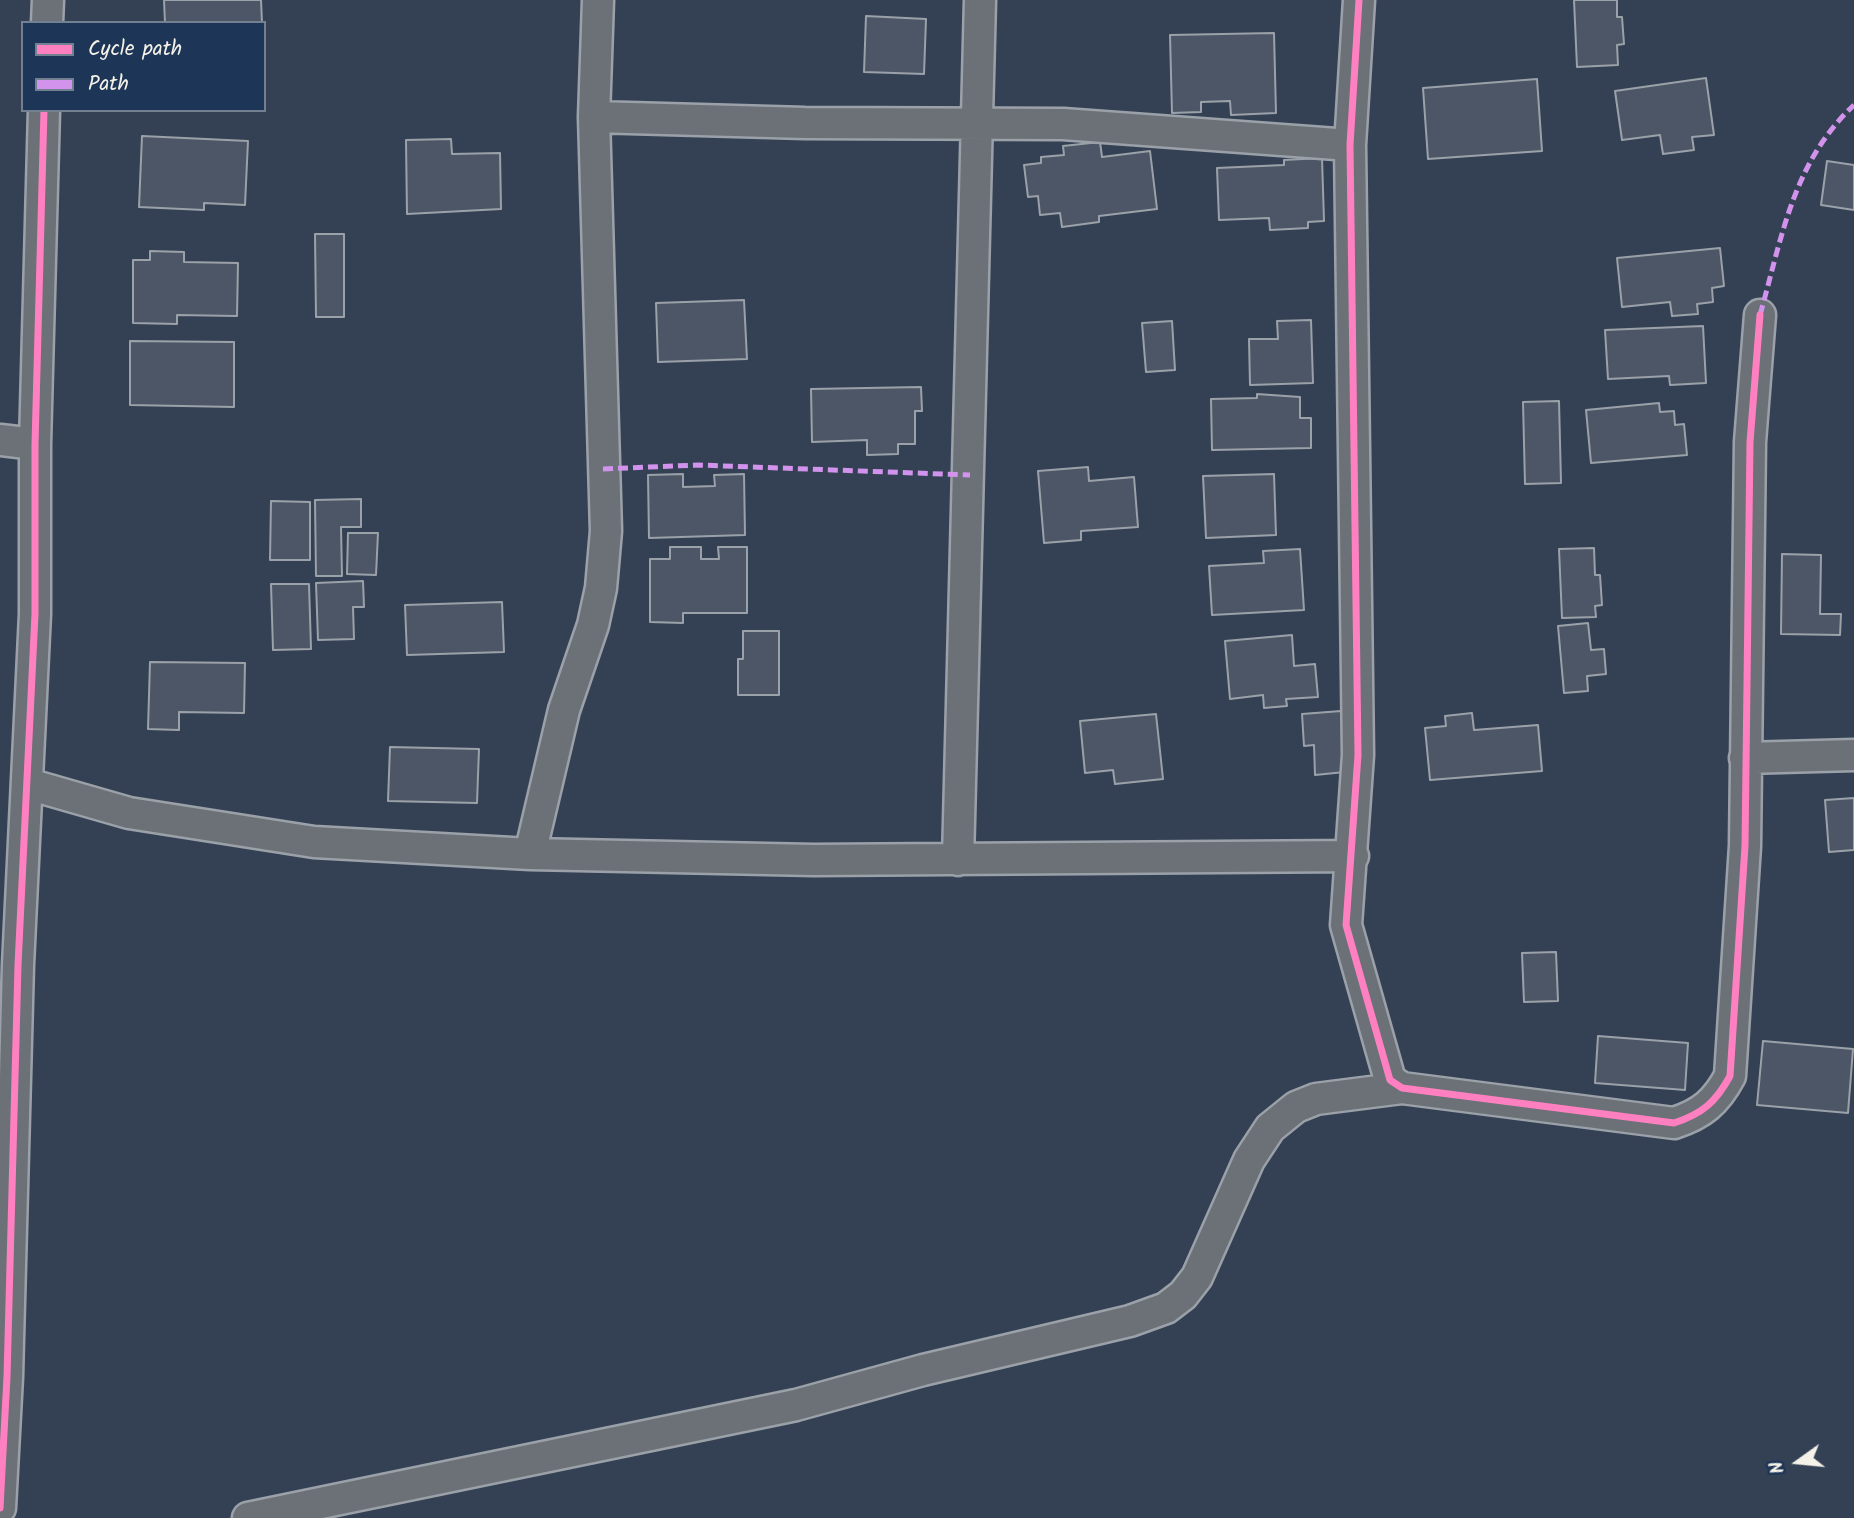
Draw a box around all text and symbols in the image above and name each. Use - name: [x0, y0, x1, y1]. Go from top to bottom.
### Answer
- legend: [21, 21, 266, 112]
- text: Cycle path: [88, 33, 182, 66]
- text: Path: [88, 68, 129, 101]
- north arrow: [1763, 1427, 1833, 1497]
- text: N: [1762, 1458, 1794, 1477]

